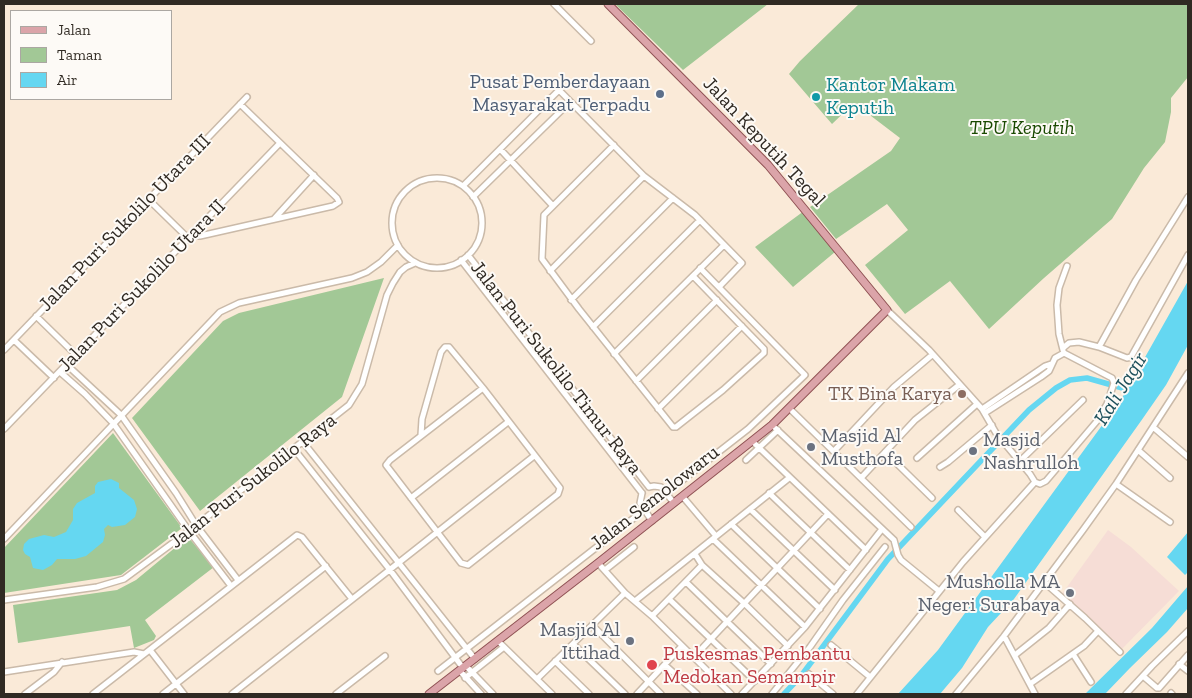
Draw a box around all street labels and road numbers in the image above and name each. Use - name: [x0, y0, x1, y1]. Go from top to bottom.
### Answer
- street label: Jalan Keputih Tegal: [698, 72, 830, 212]
- street label: Jalan Puri Sukolilo Utara III: [34, 129, 216, 317]
- street label: Jalan Puri Sukolilo Utara II: [53, 195, 231, 377]
- street label: Jalan Puri Sukolilo Timur Raya: [465, 256, 647, 480]
- street label: Jalan Puri Sukolilo Raya: [165, 408, 341, 554]
- street label: Jalan Semolowaru: [586, 440, 724, 556]

